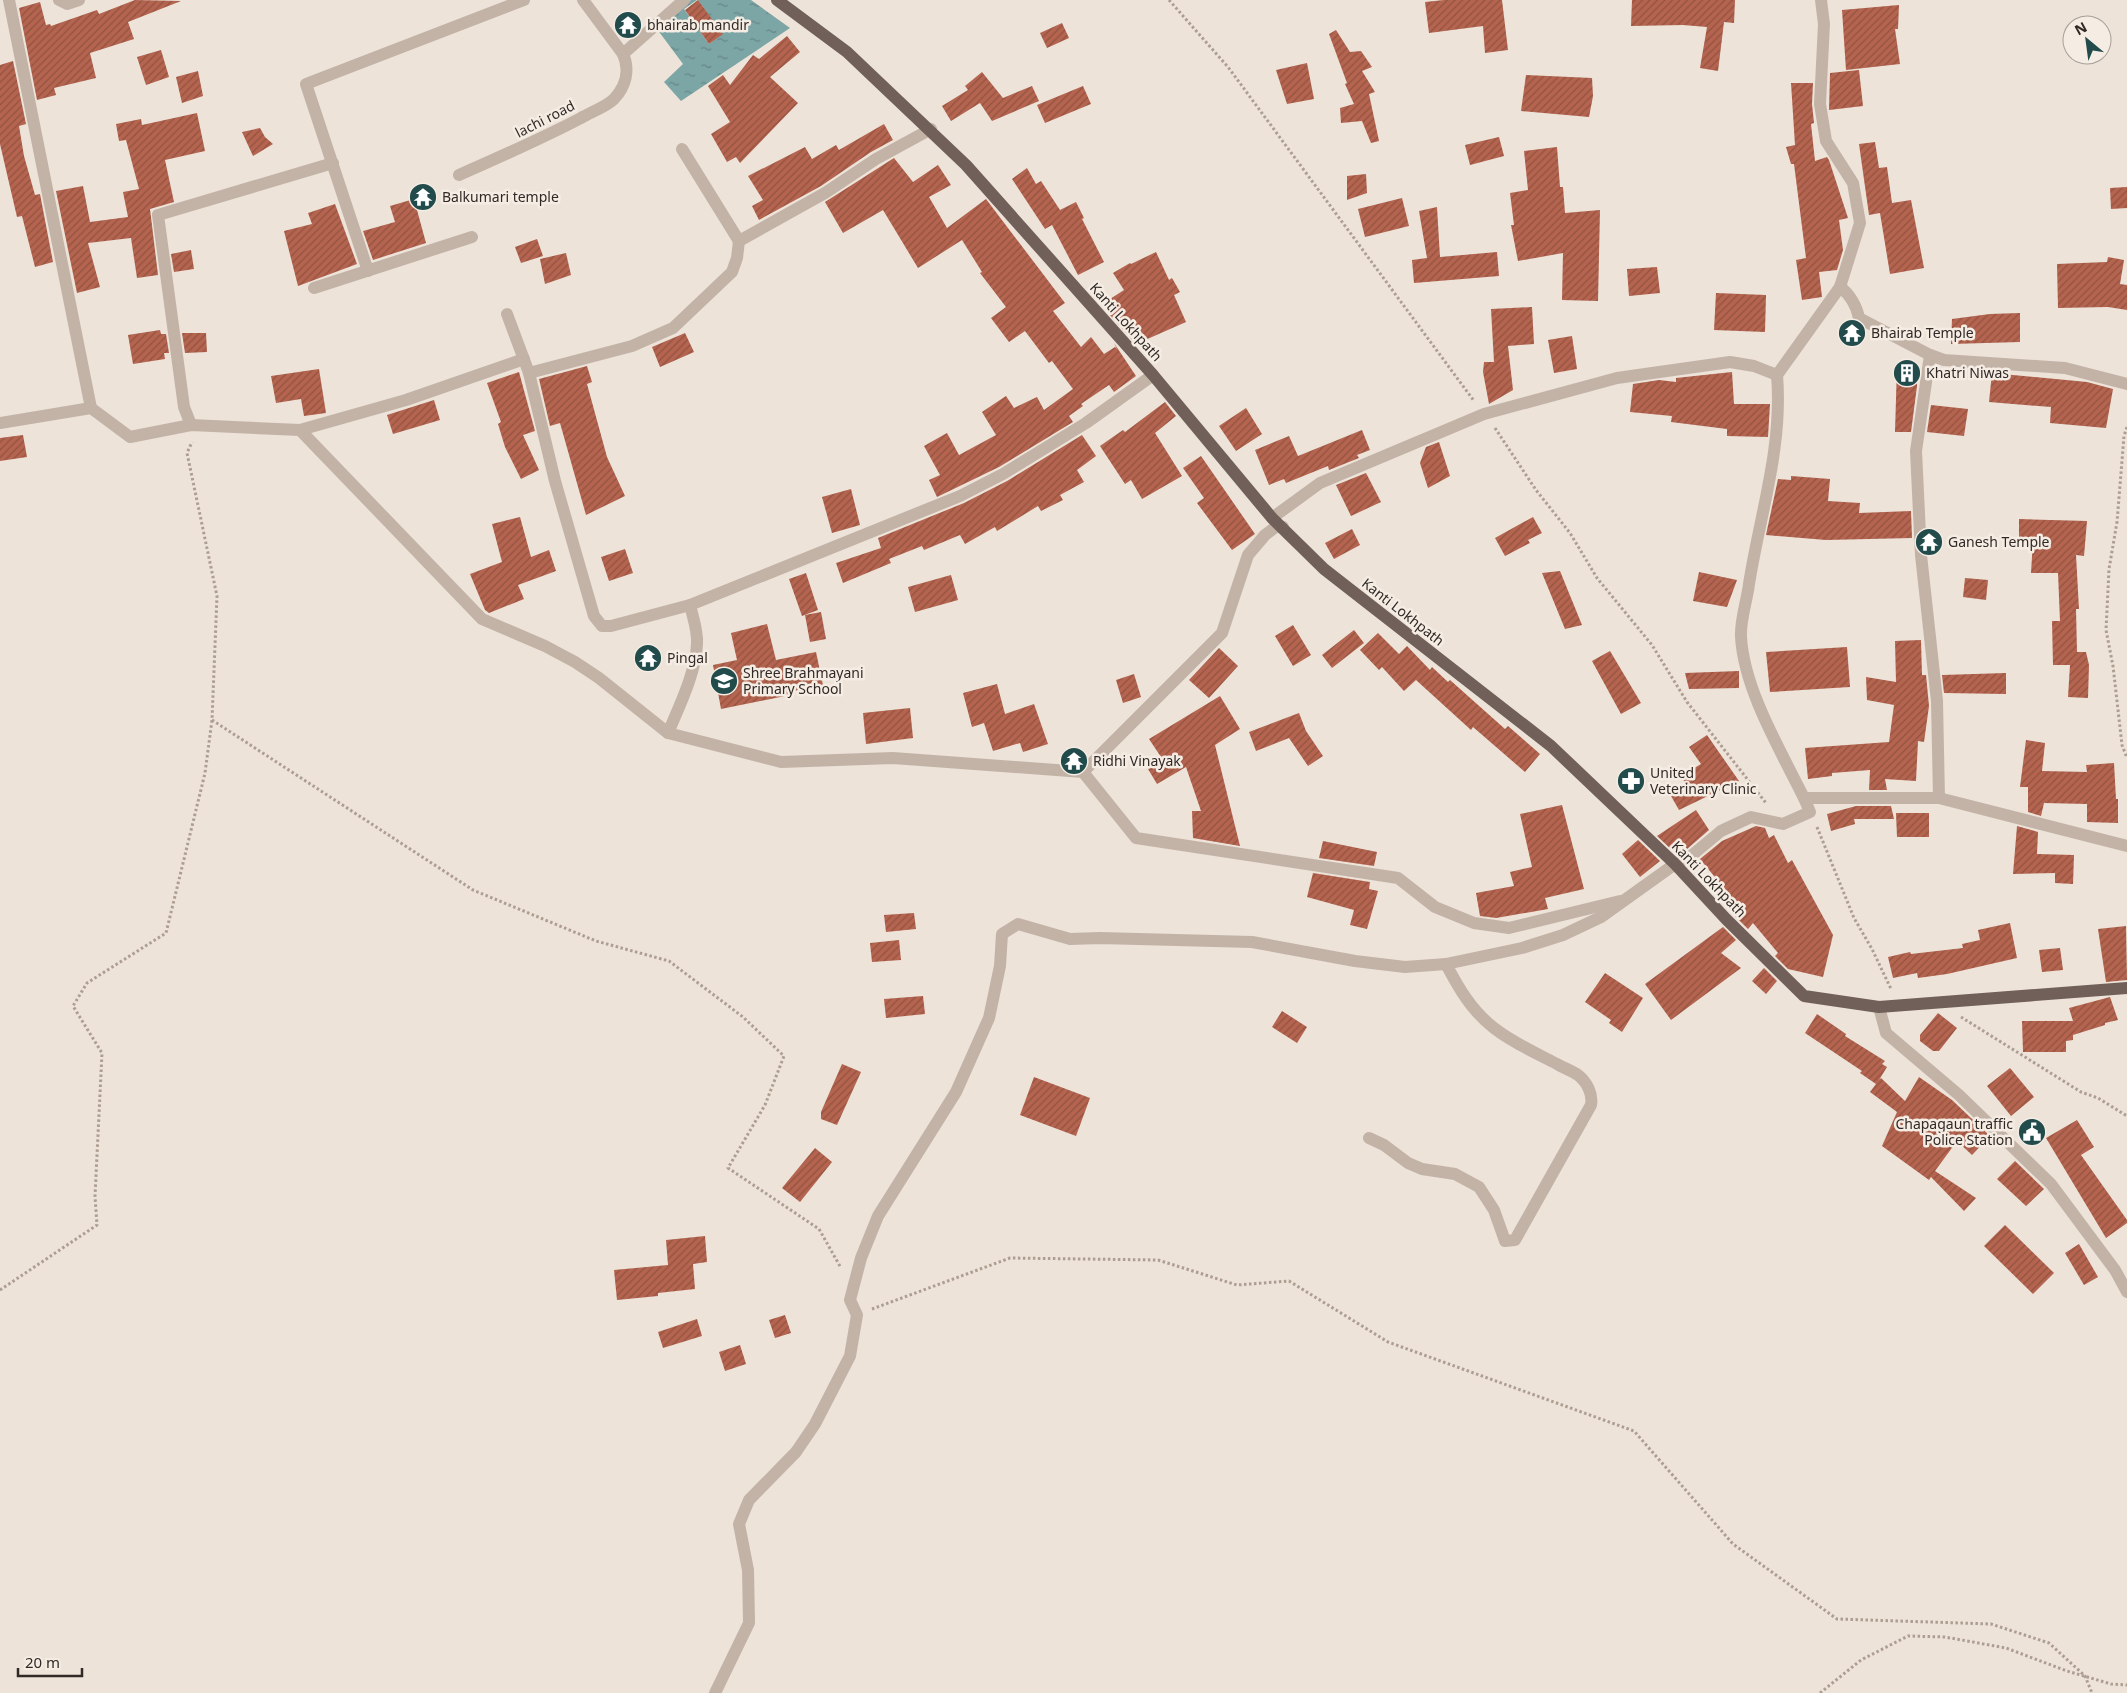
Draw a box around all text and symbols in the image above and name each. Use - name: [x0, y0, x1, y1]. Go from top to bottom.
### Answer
- temple icon: bhairab mandir: [613, 10, 643, 40]
- place label: bhairab mandir: [647, 15, 749, 34]
- north arrow: [2062, 15, 2112, 65]
- text: N: [2071, 17, 2090, 39]
- street label: lachi road: [512, 95, 578, 142]
- temple icon: Balkumari temple: [408, 182, 438, 212]
- place label: Balkumari temple: [442, 187, 559, 206]
- street label: Kanti Lokhpath: [1086, 278, 1167, 365]
- temple icon: Bhairab Temple: [1837, 318, 1867, 348]
- place label: Bhairab Temple: [1871, 323, 1974, 342]
- building icon: Khatri Niwas: [1892, 358, 1922, 388]
- place label: Khatri Niwas: [1926, 363, 2009, 382]
- temple icon: Ganesh Temple: [1914, 527, 1944, 557]
- place label: Ganesh Temple: [1948, 532, 2050, 551]
- street label: Kanti Lokhpath: [1358, 573, 1448, 650]
- temple icon: Pingal: [633, 643, 663, 673]
- place label: Pingal: [667, 648, 708, 667]
- place label: Shree Brahmayani Primary School: [743, 663, 864, 698]
- school or university icon: Shree Brahmayani Primary School: [709, 666, 739, 696]
- temple icon: Ridhi Vinayak: [1059, 746, 1089, 776]
- place label: Ridhi Vinayak: [1093, 751, 1181, 770]
- place label: United Veterinary Clinic: [1650, 763, 1757, 798]
- pharmacy icon: United Veterinary Clinic: [1616, 766, 1646, 796]
- street label: Kanti Lokhpath: [1668, 836, 1751, 921]
- place label: Chapagaun traffic Police Station: [1895, 1114, 2013, 1149]
- public building icon: Chapagaun traffic Police Station: [2017, 1117, 2047, 1147]
- scale bar: [18, 1646, 81, 1678]
- text: 20 m: [25, 1652, 60, 1672]

